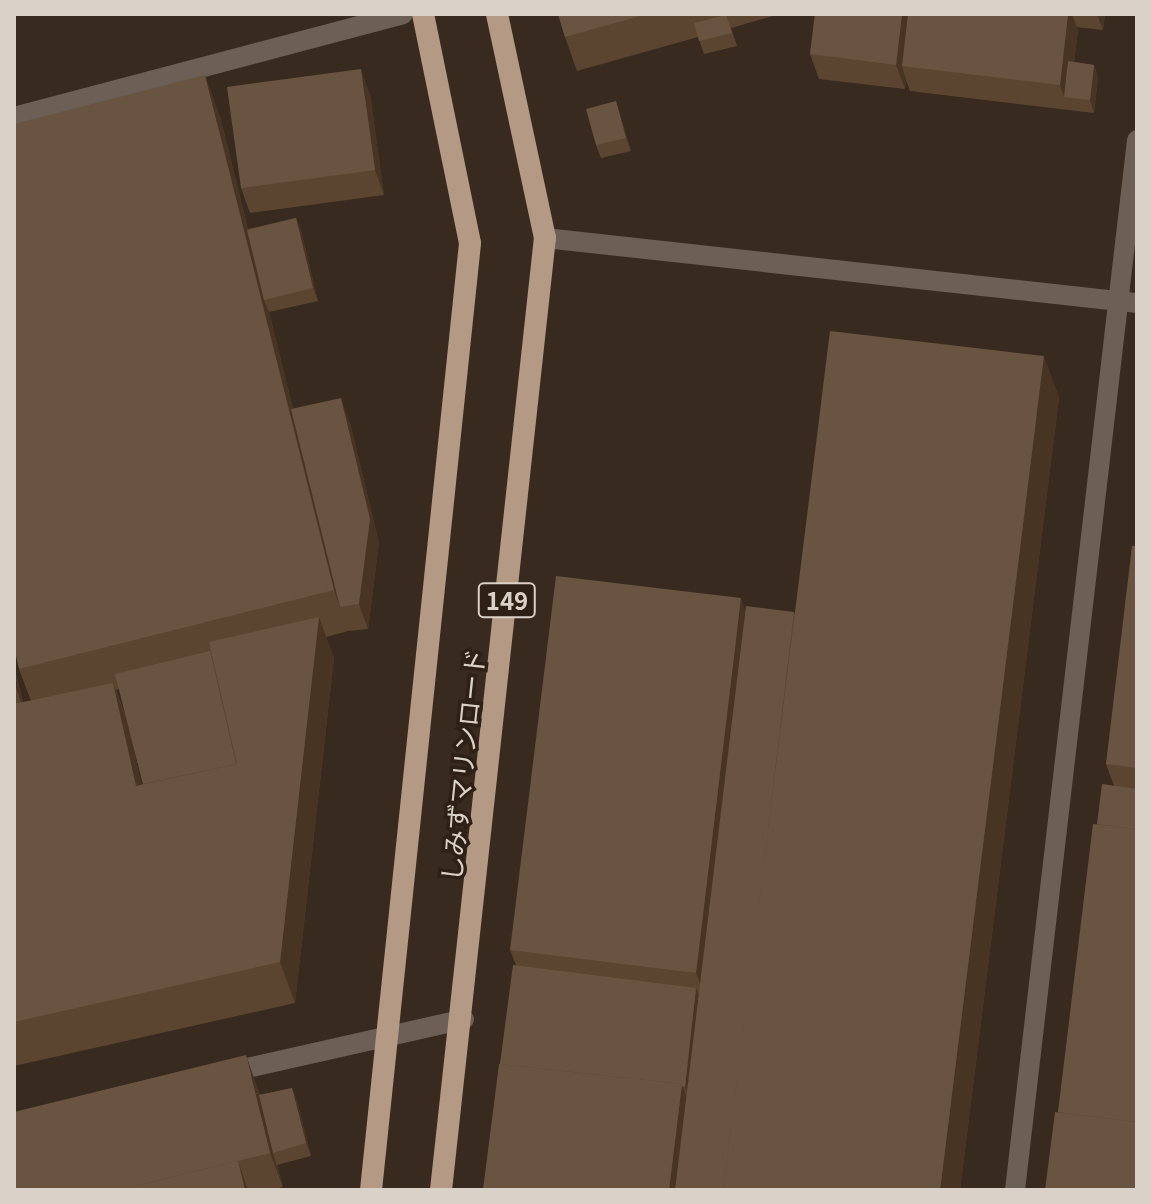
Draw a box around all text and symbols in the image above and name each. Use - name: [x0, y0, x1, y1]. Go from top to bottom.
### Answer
- road number: 149: [477, 580, 537, 620]
- street label: しみずマリンロード: [434, 647, 490, 883]

